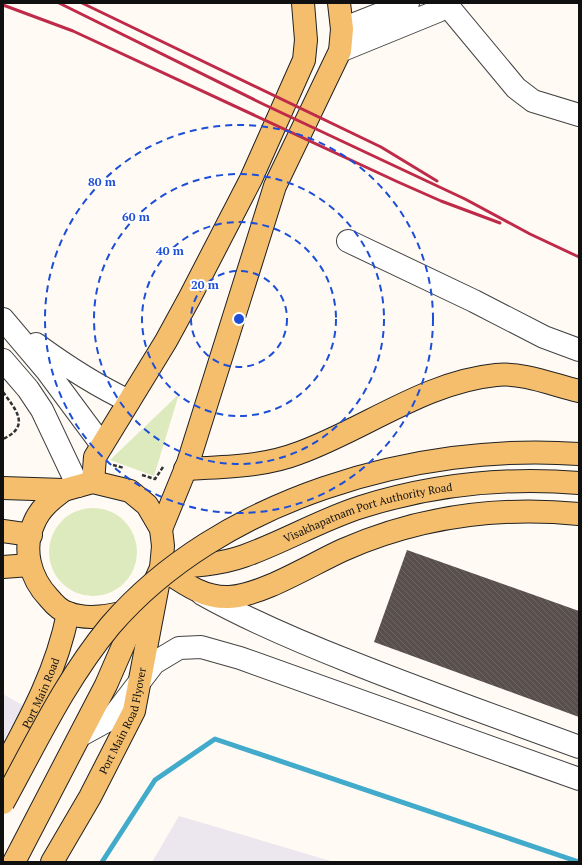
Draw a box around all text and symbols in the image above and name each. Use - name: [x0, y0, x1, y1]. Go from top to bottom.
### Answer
- text: 80 m: [88, 174, 116, 189]
- text: 60 m: [122, 209, 150, 224]
- text: 40 m: [156, 243, 184, 258]
- text: 20 m: [191, 277, 219, 292]
- centre of rings: [232, 312, 246, 326]
- street label: Visakhapatnam Port Authority Road: [281, 480, 453, 546]
- street label: Port Main Road: [19, 656, 62, 730]
- street label: Port Main Road Flyover: [96, 666, 149, 776]

